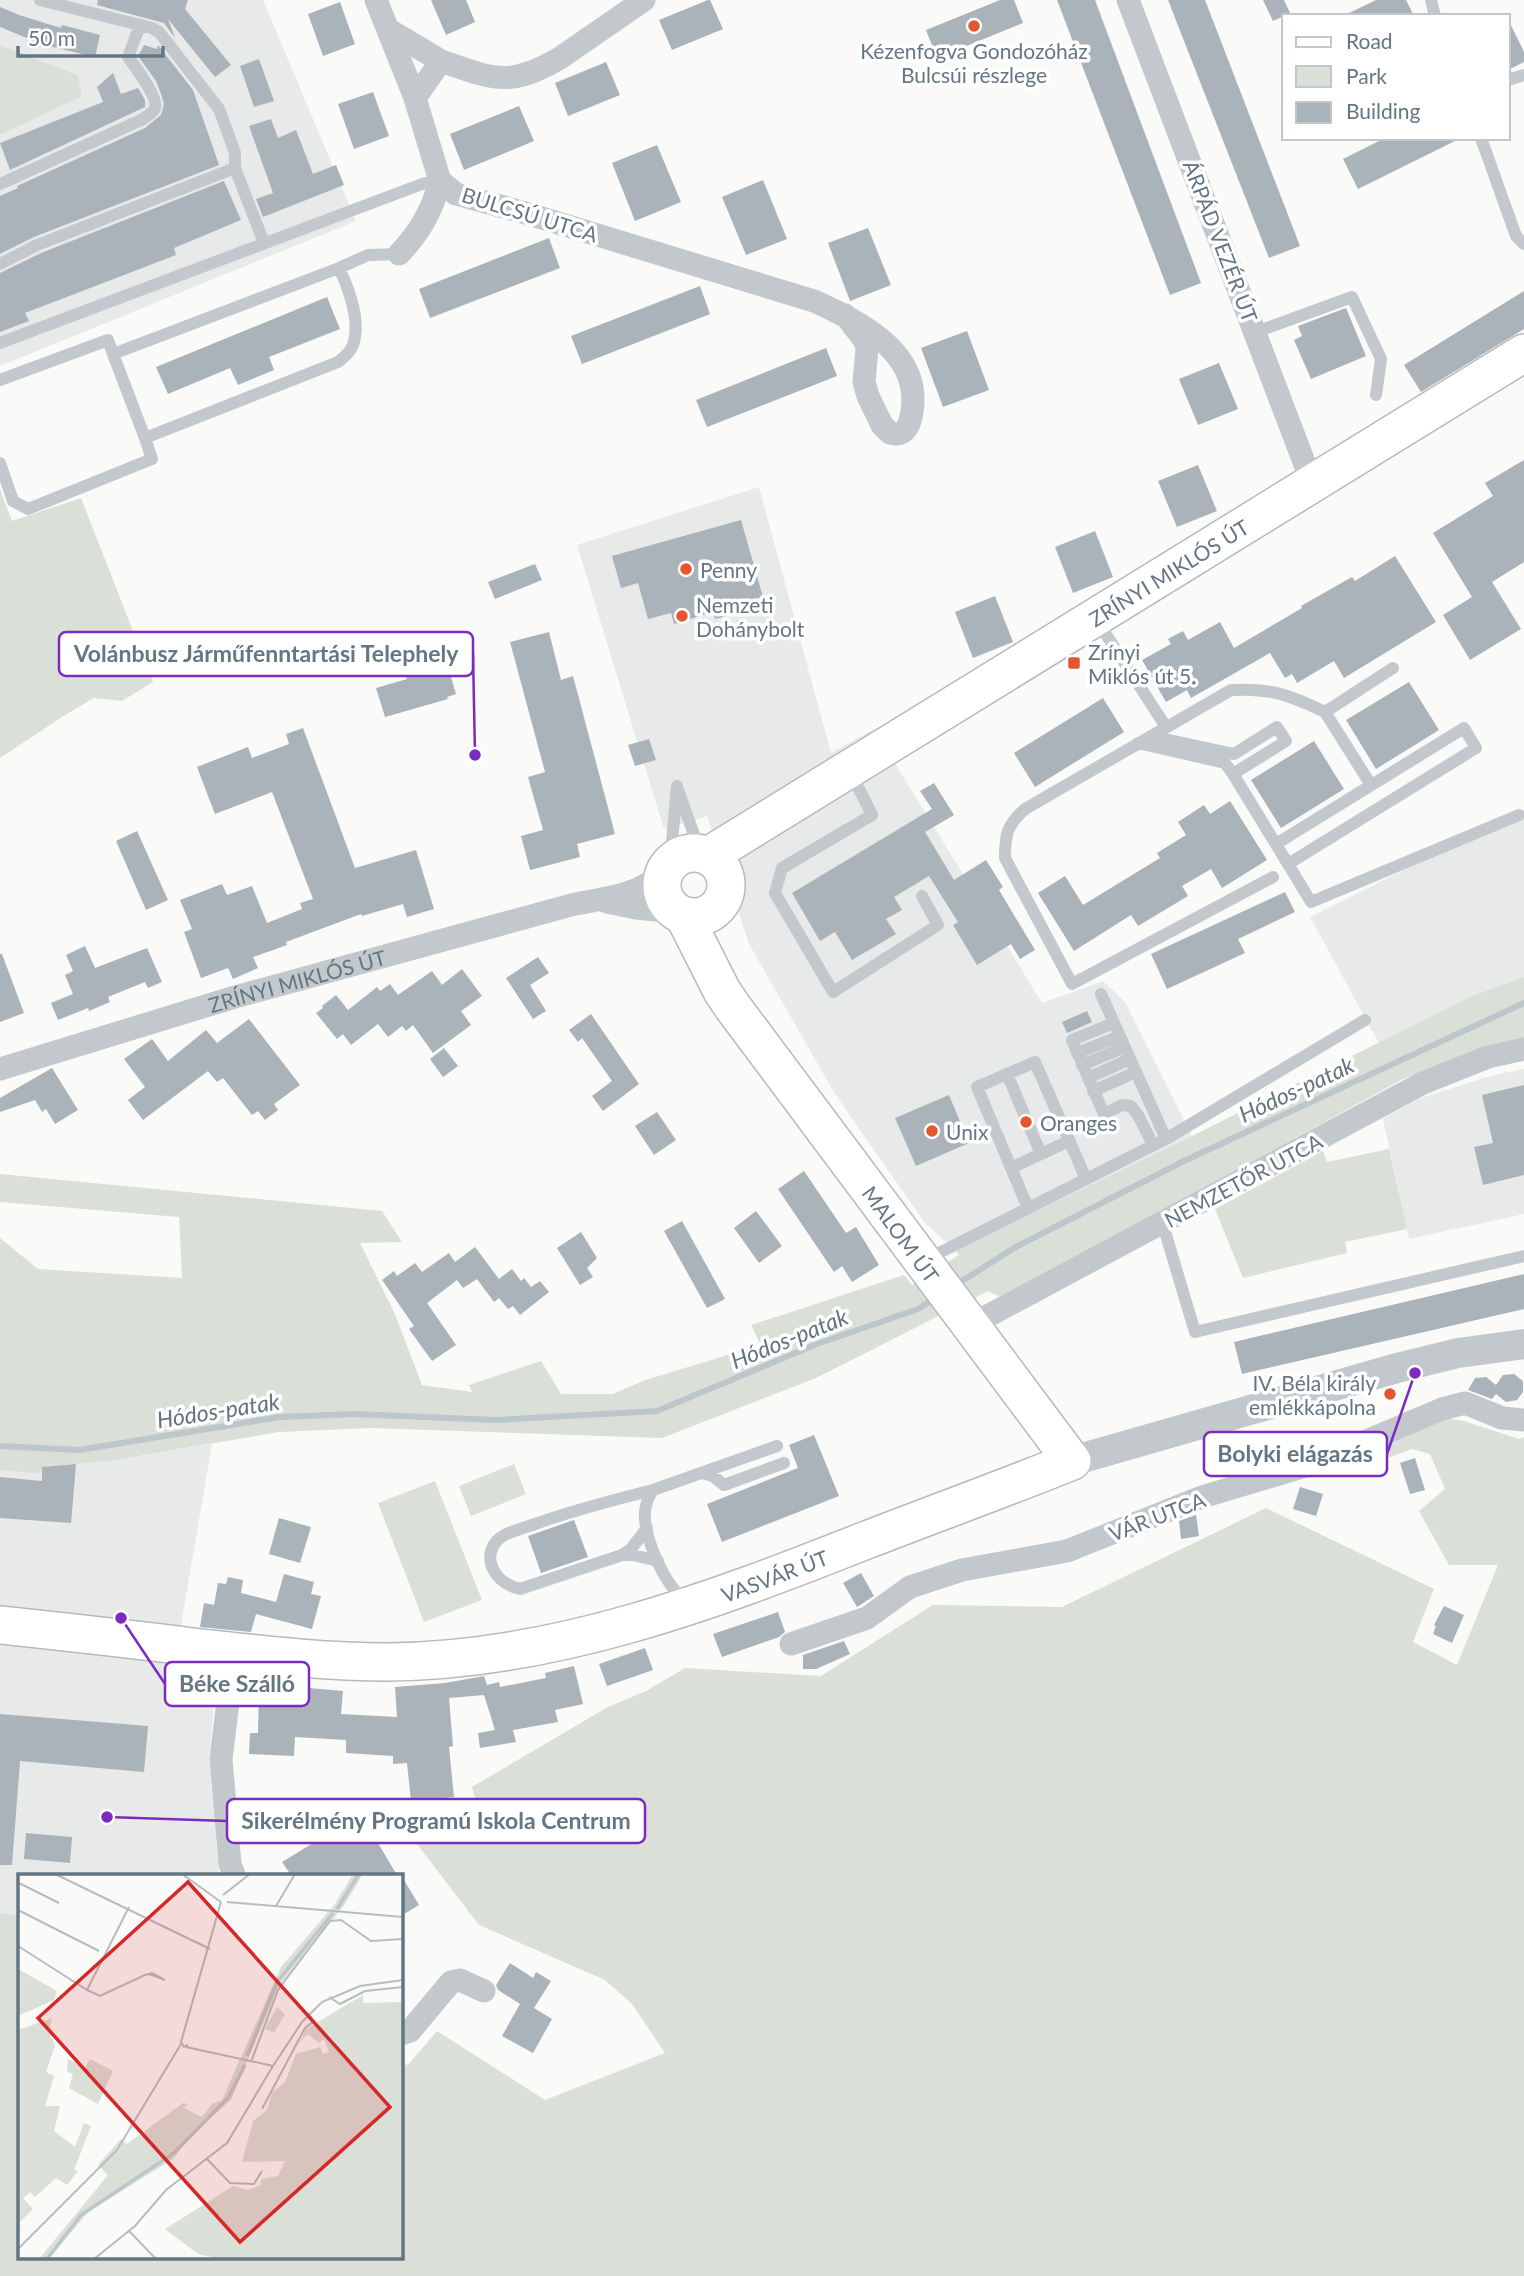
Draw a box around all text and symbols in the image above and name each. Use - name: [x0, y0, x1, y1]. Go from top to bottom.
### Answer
- scale bar: [18, 14, 163, 58]
- legend: [1282, 14, 1510, 140]
- marker: Kézenfogva Gondozóház Bulcsúi részlege: [966, 18, 982, 34]
- text: 50 m: [28, 25, 75, 50]
- text: Road: [1346, 28, 1393, 53]
- place label: Kézenfogva Gondozóház Bulcsúi részlege: [860, 38, 1088, 87]
- text: Park: [1346, 63, 1387, 88]
- text: Building: [1346, 98, 1421, 123]
- street label: ÁRPÁD VEZÉR ÚT: [1179, 157, 1264, 326]
- street label: BULCSÚ UTCA: [459, 181, 602, 247]
- street label: ZRÍNYI MIKLÓS ÚT: [1084, 513, 1254, 631]
- place label: Penny: [700, 557, 757, 582]
- marker: Penny: [678, 561, 694, 577]
- place label: Nemzeti Dohánybolt: [696, 592, 805, 641]
- marker: Nemzeti Dohánybolt: [674, 608, 690, 624]
- callout: Volánbusz Járműfenntartási Telephely: [59, 632, 473, 676]
- text: Volánbusz Járműfenntartási Telephely: [73, 639, 459, 667]
- place label: Zrínyi Miklós út 5.: [1088, 639, 1196, 688]
- marker: Zrínyi Miklós út 5.: [1066, 655, 1082, 671]
- street label: ZRÍNYI MIKLÓS ÚT: [205, 944, 389, 1017]
- water label: Hódos-patak: [1234, 1050, 1359, 1128]
- place label: Oranges: [1040, 1110, 1117, 1135]
- marker: Oranges: [1018, 1114, 1034, 1130]
- place label: Unix: [946, 1119, 989, 1144]
- marker: Unix: [924, 1123, 940, 1139]
- street label: NEMZETŐR UTCA: [1160, 1128, 1327, 1232]
- street label: MALOM ÚT: [858, 1181, 945, 1288]
- water label: Hódos-patak: [726, 1301, 853, 1374]
- place label: IV. Béla király emlékkápolna: [1249, 1370, 1376, 1419]
- water label: Hódos-patak: [155, 1386, 282, 1434]
- marker: IV. Béla király emlékkápolna: [1382, 1386, 1398, 1402]
- callout: Bolyki elágazás: [1204, 1432, 1387, 1476]
- text: Bolyki elágazás: [1217, 1439, 1373, 1467]
- street label: VÁR UTCA: [1105, 1486, 1209, 1546]
- street label: VASVÁR ÚT: [718, 1544, 832, 1606]
- callout: Béke Szálló: [165, 1662, 309, 1706]
- text: Béke Szálló: [179, 1669, 295, 1697]
- callout: Sikerélmény Programú Iskola Centrum: [227, 1799, 645, 1843]
- text: Sikerélmény Programú Iskola Centrum: [241, 1806, 631, 1834]
- inset map: [18, 1874, 402, 2258]

